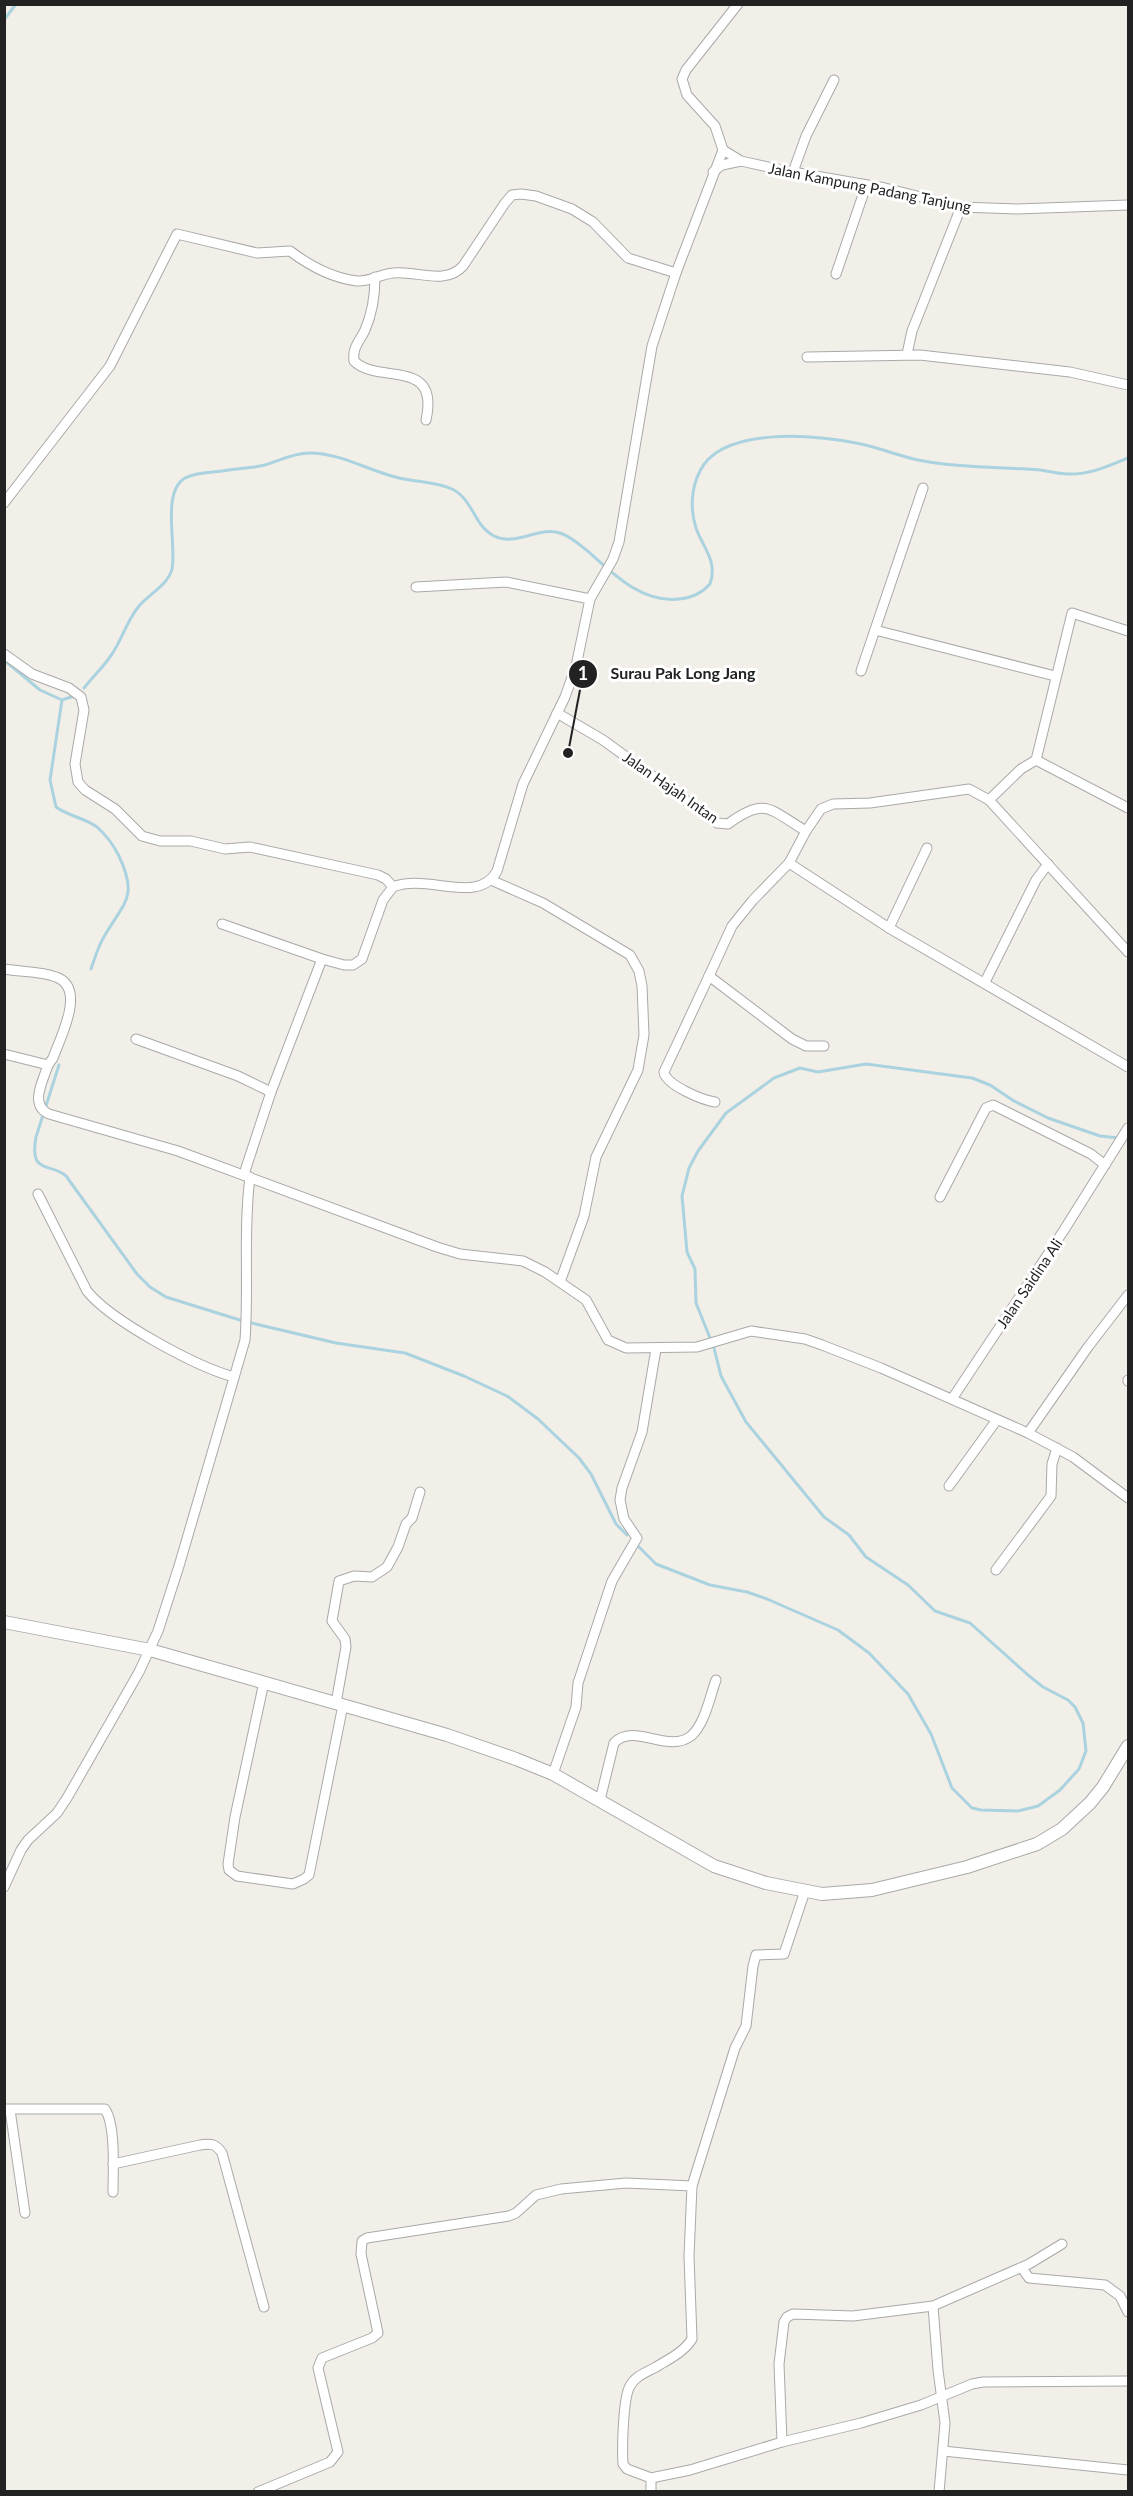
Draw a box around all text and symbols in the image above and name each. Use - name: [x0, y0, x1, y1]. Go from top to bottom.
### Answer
- street label: Jalan Kampung Padang Tanjung: [767, 159, 973, 216]
- callout: Surau Pak Long Jang: [568, 657, 768, 691]
- text: 1: [578, 662, 588, 684]
- text: Surau Pak Long Jang: [611, 663, 756, 682]
- street label: Jalan Hajah Intan: [620, 747, 722, 827]
- street label: Jalan Saidina Ali: [992, 1235, 1066, 1331]

